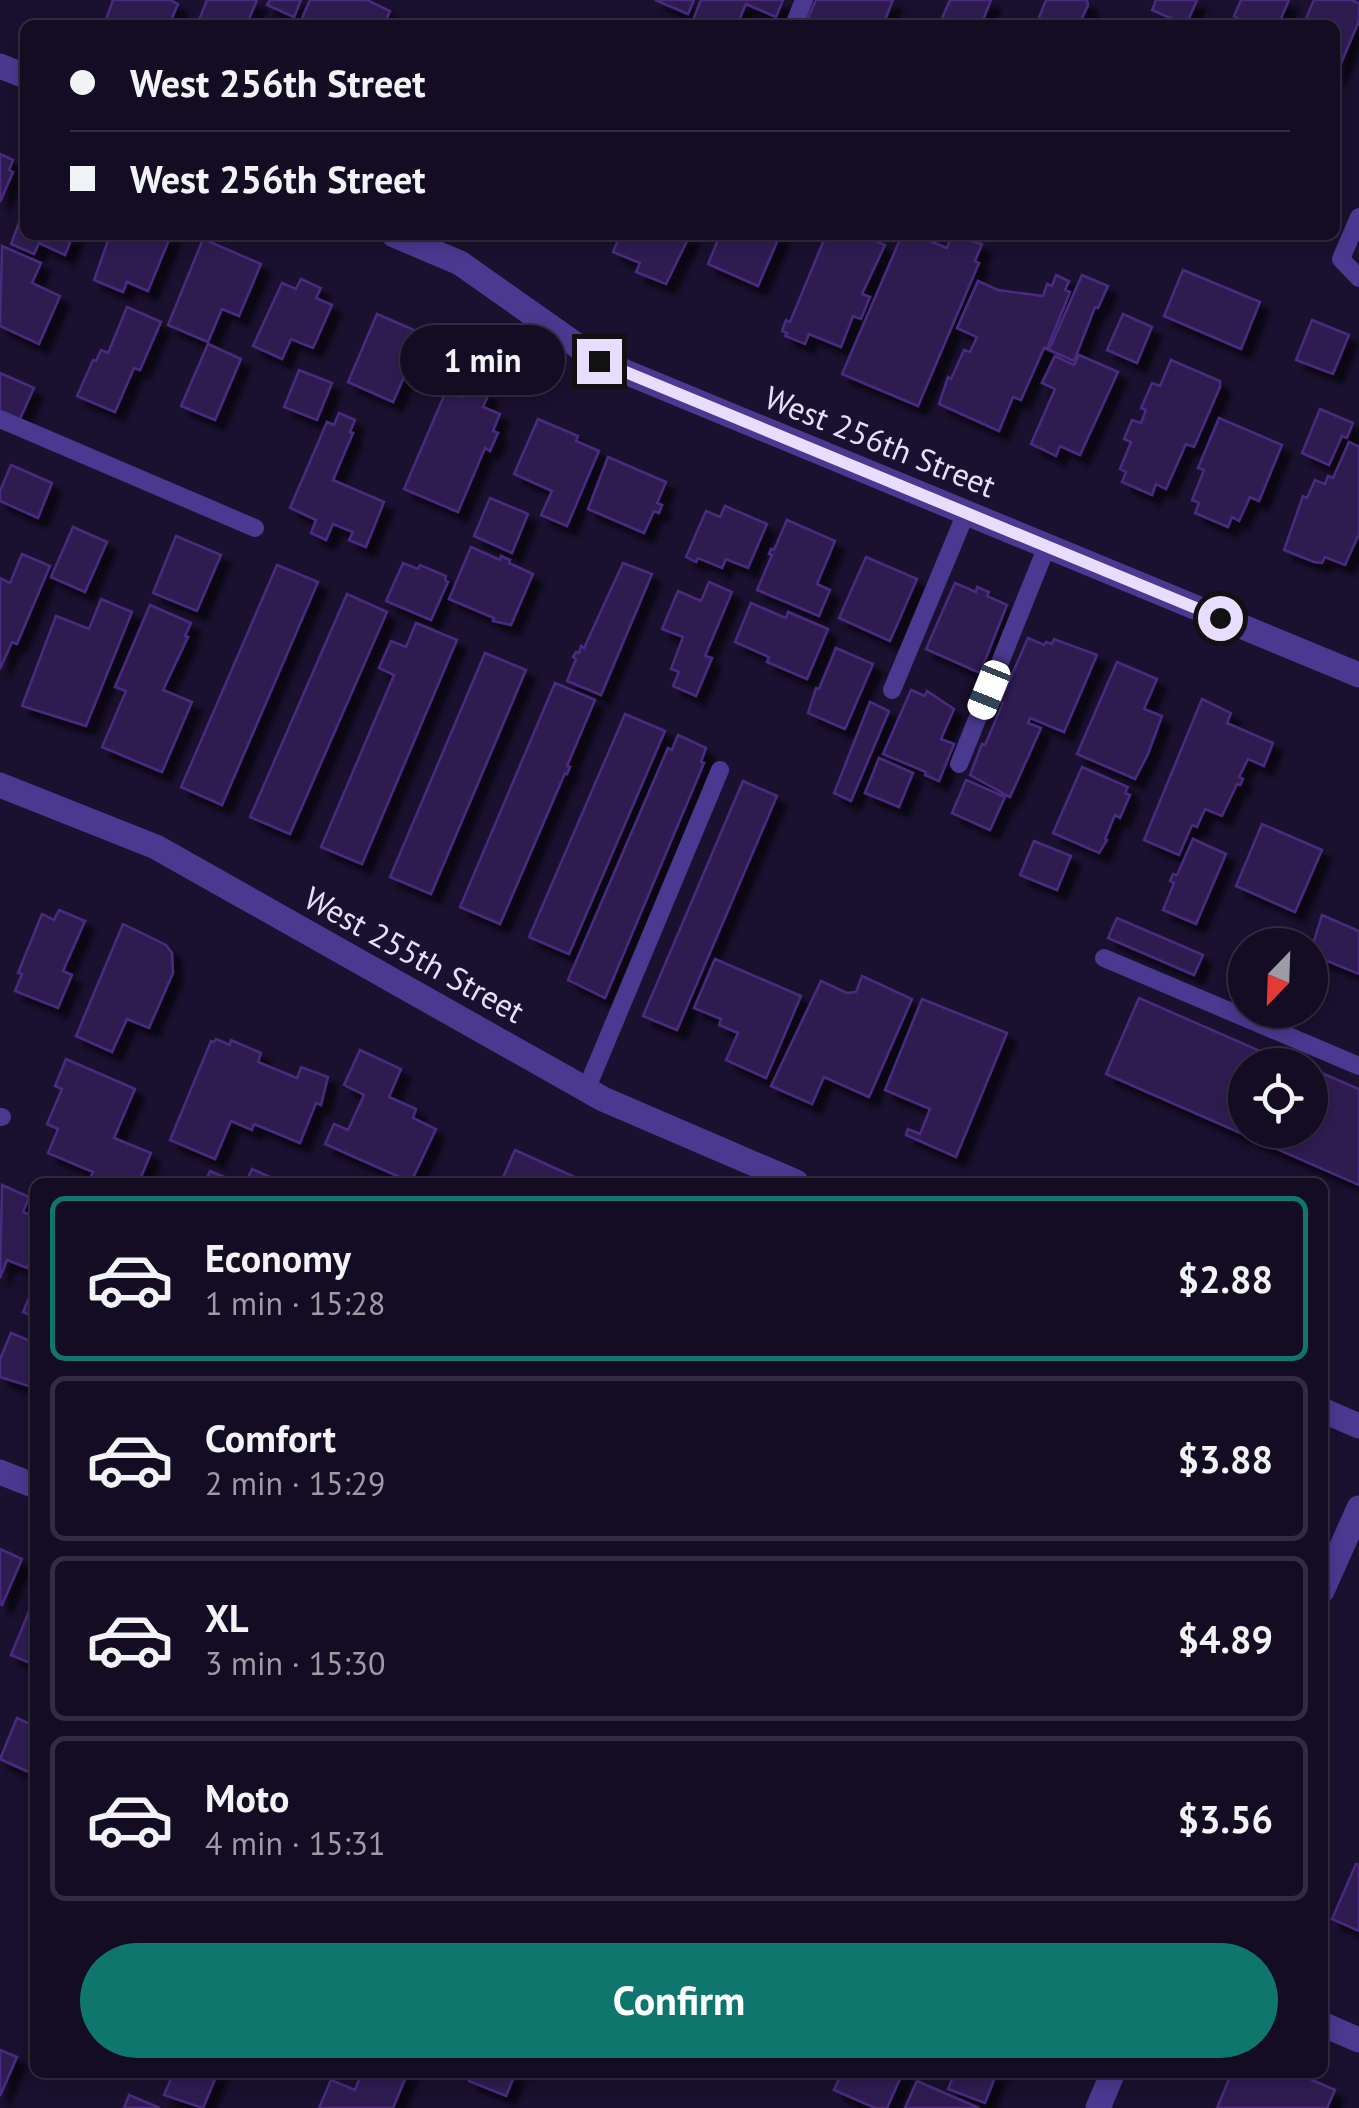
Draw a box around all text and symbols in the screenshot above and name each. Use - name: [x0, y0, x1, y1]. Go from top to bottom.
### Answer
- text: West 256th Street: [130, 58, 426, 107]
- text: West 256th Street: [130, 154, 426, 203]
- callout: 1 min: [399, 326, 564, 396]
- text: 1 min: [443, 339, 522, 381]
- route end: [577, 339, 622, 384]
- street label: West 256th Street: [759, 376, 1002, 507]
- route start: [1198, 596, 1243, 641]
- car: [964, 657, 1014, 723]
- street label: West 255th Street: [297, 876, 532, 1032]
- north arrow: [1228, 928, 1328, 1028]
- map controls: [1228, 928, 1328, 1148]
- button: locate: [1228, 1048, 1328, 1148]
- text: Economy: [205, 1233, 351, 1282]
- icon: car: [85, 1234, 175, 1324]
- text: $2.88: [1177, 1254, 1273, 1303]
- text: 1 min · 15:28: [205, 1282, 385, 1324]
- text: Comfort: [205, 1413, 336, 1462]
- icon: car: [85, 1414, 175, 1504]
- text: $3.88: [1177, 1434, 1273, 1483]
- text: 2 min · 15:29: [205, 1462, 385, 1504]
- text: XL: [205, 1593, 249, 1642]
- icon: car: [85, 1594, 175, 1684]
- text: $4.89: [1177, 1614, 1273, 1663]
- text: 3 min · 15:30: [205, 1642, 385, 1684]
- text: Moto: [205, 1773, 289, 1822]
- icon: car: [85, 1774, 175, 1864]
- text: $3.56: [1177, 1794, 1273, 1843]
- text: 4 min · 15:31: [205, 1822, 385, 1864]
- button: Confirm: [80, 1943, 1278, 2058]

